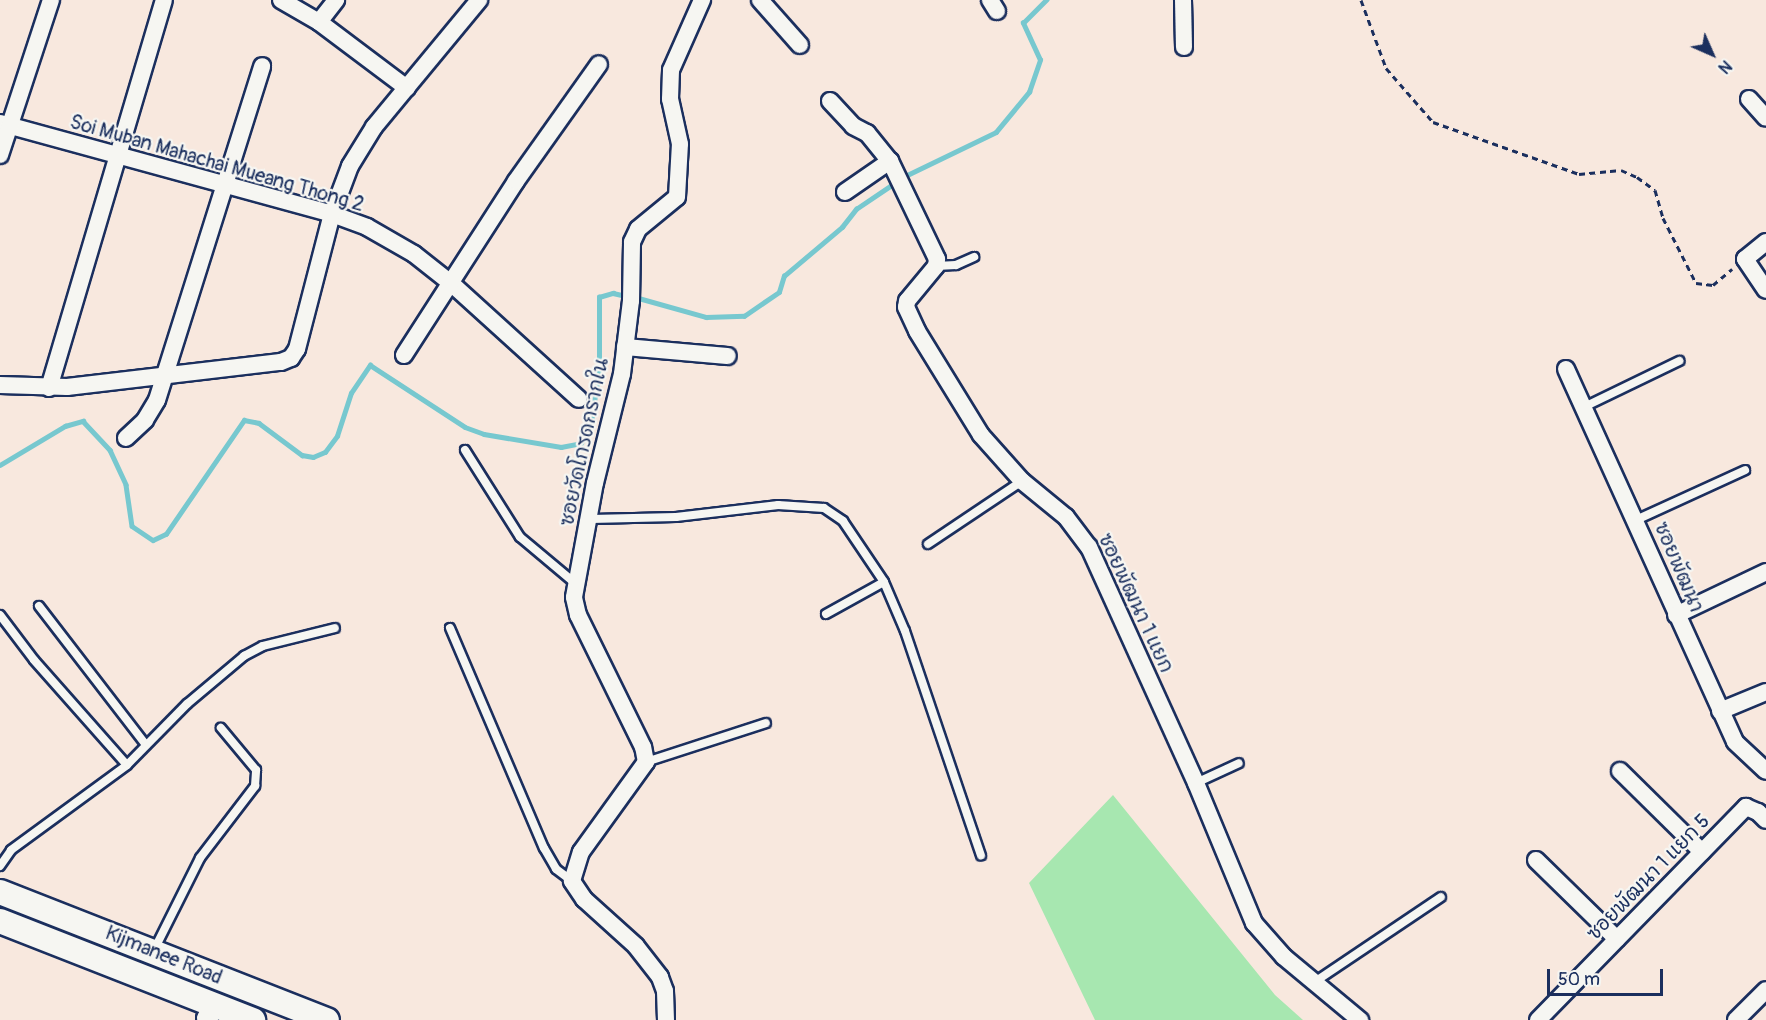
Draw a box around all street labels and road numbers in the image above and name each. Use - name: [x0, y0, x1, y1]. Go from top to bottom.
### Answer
- street label: Soi Muban Mahachai Mueang Thong 2: [67, 109, 367, 217]
- street label: ซอยวัดโกรดกรากใน: [554, 356, 614, 528]
- street label: ซอยพัฒนา: [1649, 518, 1709, 616]
- street label: ซอยพัฒนา 1 แยก: [1093, 529, 1179, 677]
- street label: ซอยพัฒนา 1 แยก 5: [1582, 809, 1714, 945]
- street label: Kijmanee Road: [102, 921, 226, 989]

